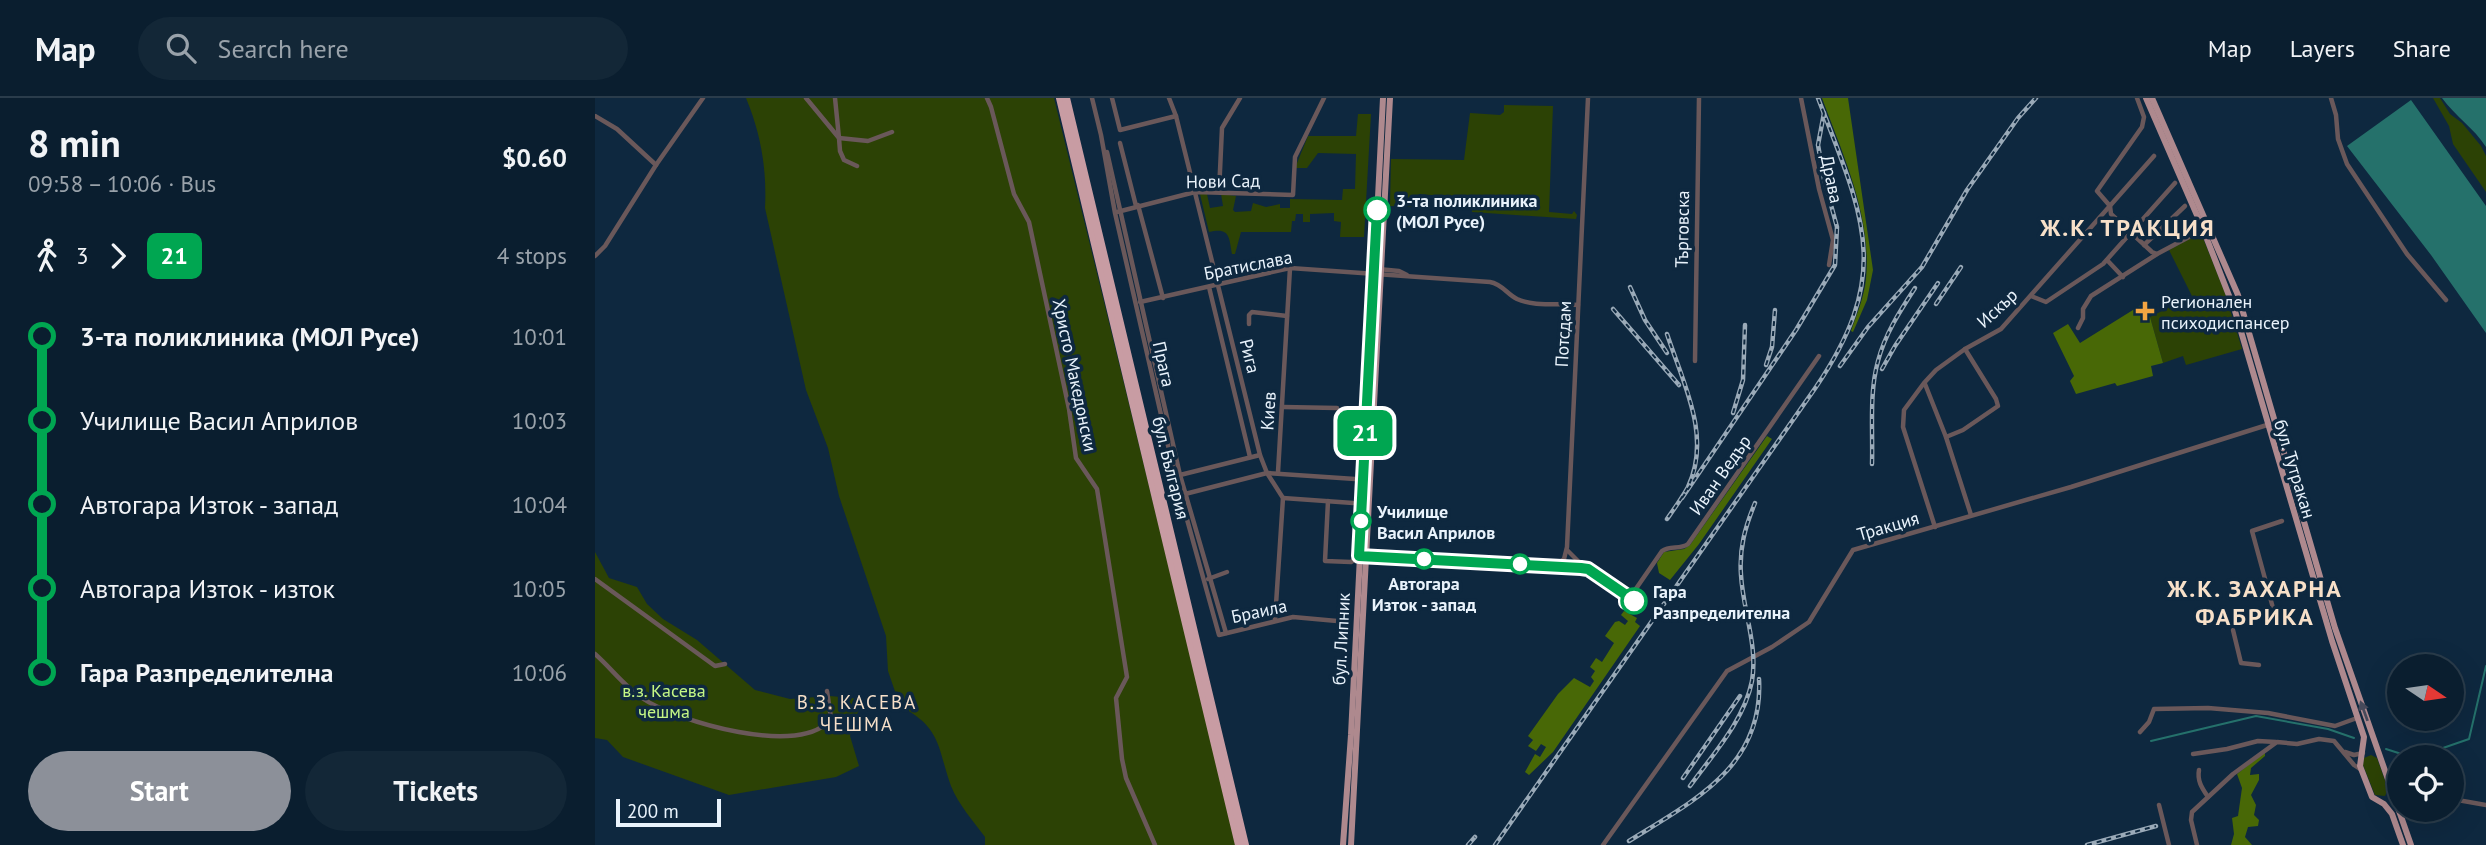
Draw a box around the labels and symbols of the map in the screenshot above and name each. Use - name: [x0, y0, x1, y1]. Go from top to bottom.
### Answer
- street label: Драва: [1816, 153, 1848, 205]
- street label: Нови Сад: [1186, 169, 1261, 193]
- place label: 3-та поликлиника (МОЛ Русе): [1396, 189, 1538, 233]
- street label: Търговска: [1670, 190, 1694, 268]
- marker: 3-та поликлиника (МОЛ Русе): [1364, 197, 1390, 223]
- district label: Ж.К. ТРАКЦИЯ: [2039, 212, 2216, 243]
- street label: Братислава: [1202, 245, 1294, 285]
- street label: Искър: [1972, 283, 2022, 333]
- place label: Регионален психодиспансер: [2161, 290, 2290, 334]
- street label: Христо Македонски: [1048, 296, 1102, 454]
- street label: Потсдам: [1550, 300, 1576, 368]
- marker: Регионален психодиспансер: [2135, 301, 2155, 321]
- street label: Рига: [1235, 336, 1265, 376]
- street label: Прага: [1148, 339, 1180, 389]
- street label: Киев: [1255, 391, 1281, 431]
- line badge: 21: [1333, 410, 1397, 456]
- street label: бул. България: [1147, 414, 1195, 522]
- street label: бул. Тутракан: [2269, 417, 2321, 521]
- street label: Иван Ведър: [1684, 431, 1756, 519]
- place label: Училище Васил Априлов: [1376, 500, 1495, 544]
- street label: Тракция: [1854, 506, 1922, 546]
- marker: Училище Васил Априлов: [1351, 511, 1371, 531]
- marker: Автогара Изток - запад: [1414, 549, 1434, 569]
- unlabelled marker: [1510, 554, 1530, 574]
- place label: Автогара Изток - запад: [1372, 572, 1476, 616]
- district label: Ж.К. ЗАХАРНА ФАБРИКА: [2166, 573, 2343, 632]
- place label: Гара Разпределителна: [1653, 580, 1790, 624]
- marker: Гара Разпределителна: [1621, 588, 1647, 614]
- street label: бул. Липник: [1327, 592, 1355, 686]
- street label: Браила: [1229, 594, 1289, 628]
- north arrow: [2387, 654, 2464, 732]
- park label: в.з. Касева чешма: [622, 679, 706, 723]
- district label: В.З. КАСЕВА ЧЕШМА: [797, 690, 917, 736]
- one-way arrow: [2358, 701, 2369, 722]
- scale bar: [616, 796, 721, 828]

